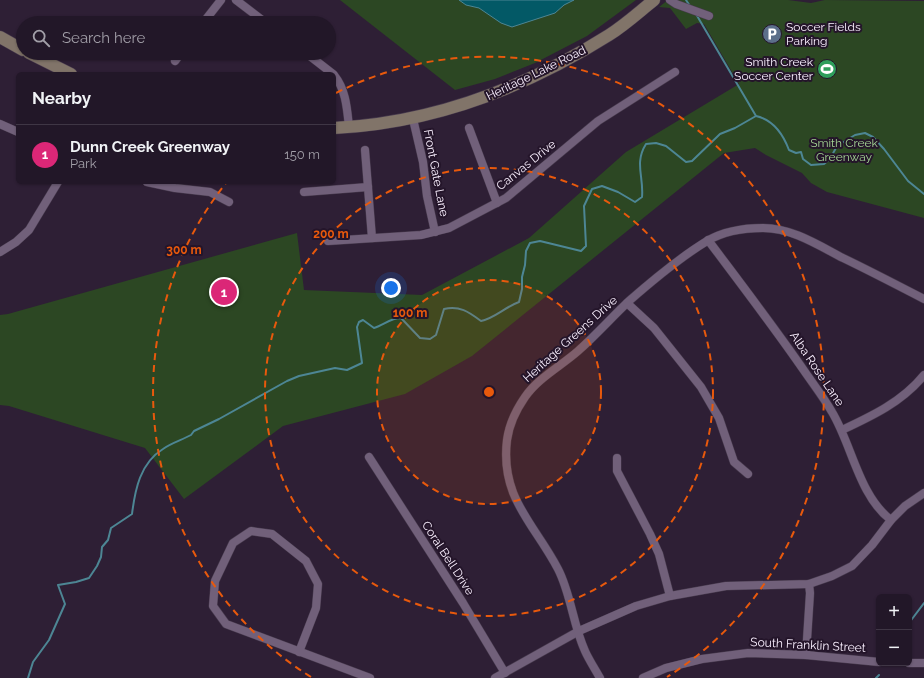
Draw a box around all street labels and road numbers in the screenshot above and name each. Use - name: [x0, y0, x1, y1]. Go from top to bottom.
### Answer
- street label: Heritage Lake Road: [484, 43, 588, 103]
- street label: Front Gate Lane: [421, 128, 451, 218]
- street label: Canvas Drive: [494, 137, 558, 193]
- street label: Heritage Greens Drive: [520, 293, 620, 385]
- street label: Alba Rose Lane: [787, 329, 847, 409]
- street label: Coral Bell Drive: [419, 519, 477, 597]
- street label: South Franklin Street: [750, 635, 866, 655]

